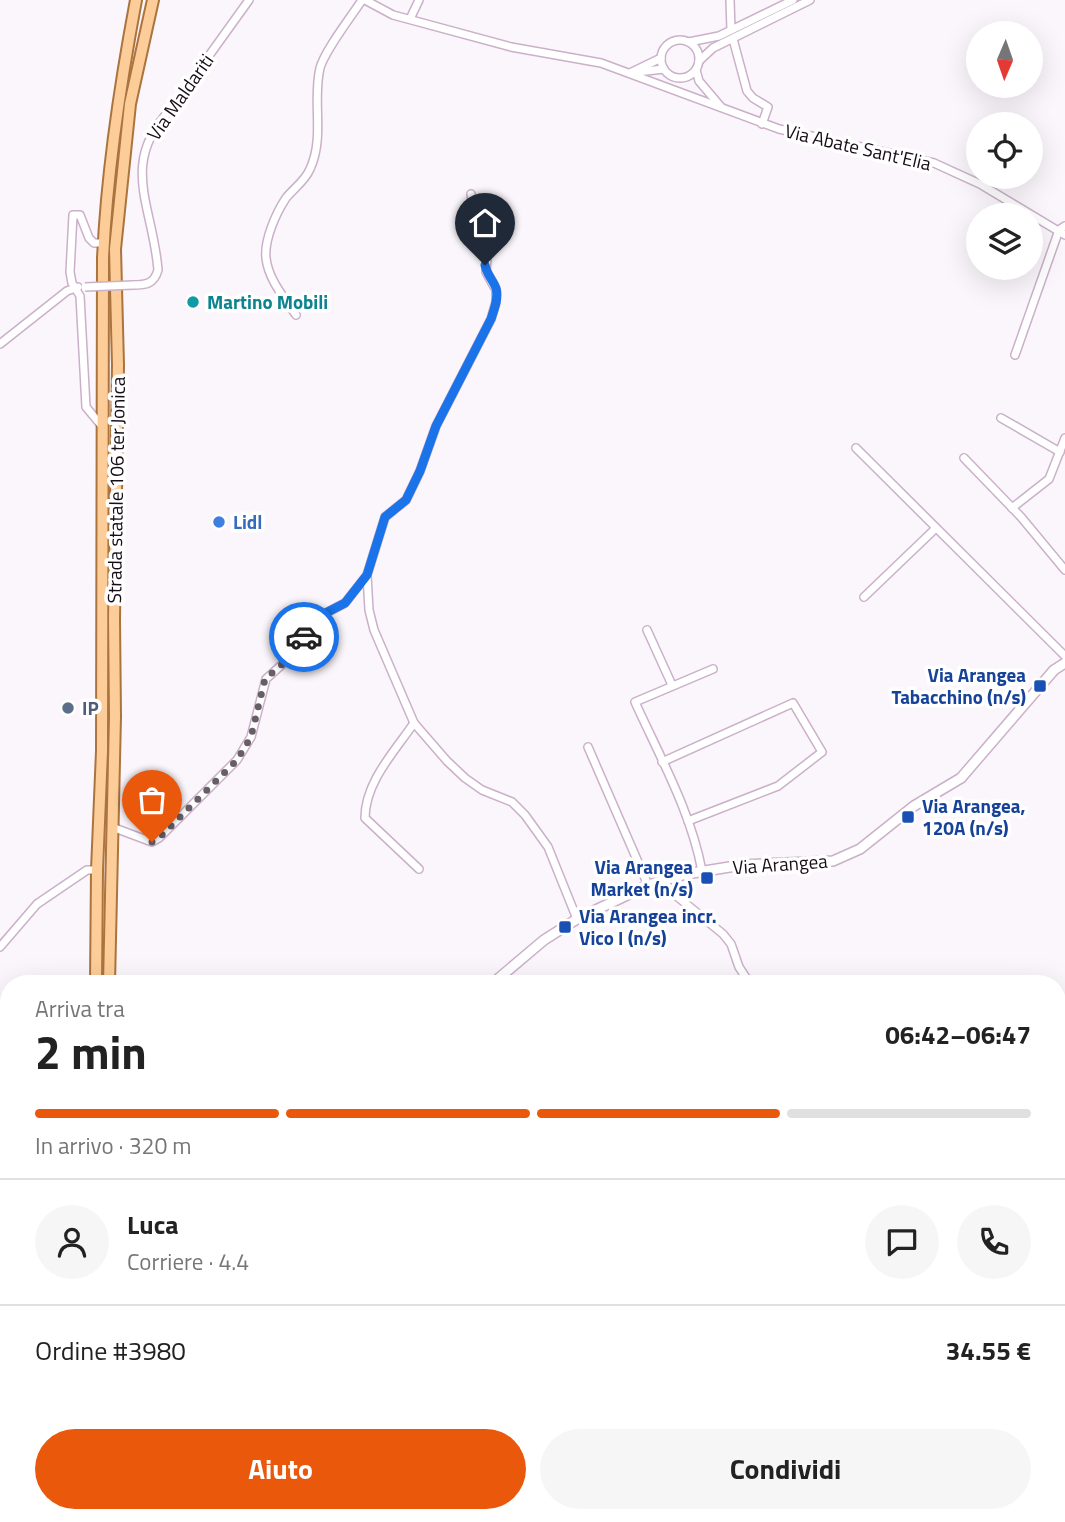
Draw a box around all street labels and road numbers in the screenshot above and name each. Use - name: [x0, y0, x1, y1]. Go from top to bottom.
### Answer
- street label: Via Maldariti: [139, 47, 220, 146]
- street label: Via Abate Sant'Elia: [782, 116, 935, 178]
- street label: Strada statale 106 ter Jonica: [99, 376, 132, 604]
- street label: Via Arangea: [731, 846, 829, 881]

